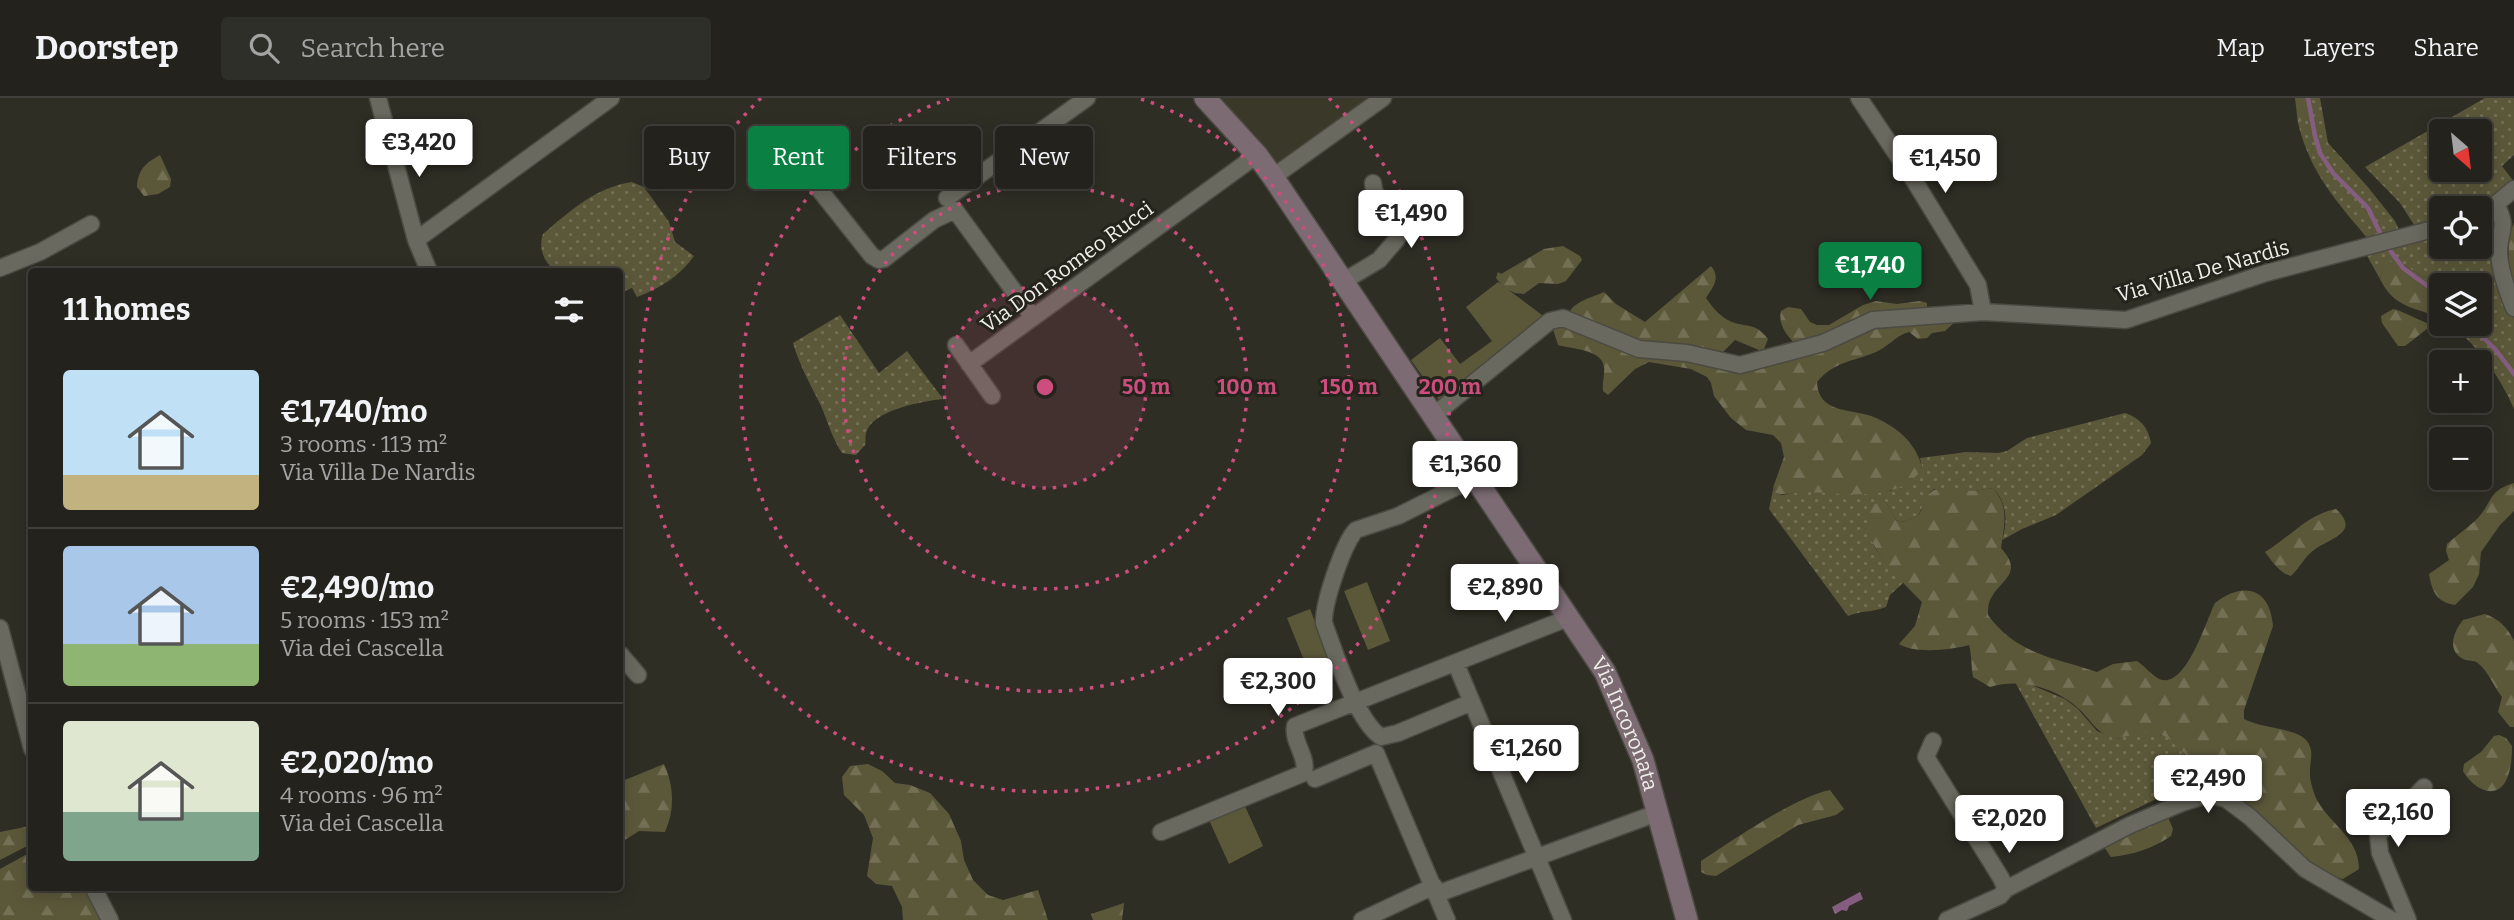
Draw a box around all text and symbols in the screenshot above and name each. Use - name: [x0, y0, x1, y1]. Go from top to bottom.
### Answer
- search box: [221, 17, 711, 80]
- text: Doorstep: [35, 28, 179, 68]
- icon: search: [245, 29, 283, 67]
- text: Search here: [301, 33, 445, 64]
- text: Map: [2217, 34, 2265, 62]
- text: Layers: [2303, 34, 2375, 62]
- text: Share: [2413, 34, 2479, 62]
- north arrow: [2429, 119, 2492, 182]
- map controls: [2429, 119, 2492, 490]
- pin: €3,420: [362, 120, 476, 179]
- chip: Buy: [644, 126, 734, 189]
- chip: Rent: [748, 126, 849, 189]
- chip: Filters: [863, 126, 981, 189]
- chip: New: [995, 126, 1093, 189]
- text: €3,420: [382, 128, 456, 156]
- pin: €1,450: [1888, 136, 2002, 195]
- text: €1,450: [1909, 144, 1981, 172]
- pin: €1,490: [1354, 190, 1468, 250]
- street label: Via Don Romeo Rucci: [976, 196, 1158, 338]
- button: locate: [2429, 196, 2492, 259]
- text: €1,490: [1374, 199, 1448, 227]
- street label: Via Villa De Nardis: [2114, 234, 2292, 308]
- pin: €1,740: [1813, 242, 1927, 302]
- text: €1,740: [1835, 251, 1905, 279]
- button: layers: [2429, 273, 2492, 336]
- icon: filters: [550, 291, 588, 329]
- text: 11 homes: [63, 292, 191, 328]
- button: +: [2429, 350, 2492, 413]
- text: 50 m: [1122, 374, 1170, 400]
- text: 100 m: [1217, 374, 1277, 400]
- text: 150 m: [1320, 374, 1378, 400]
- text: 200 m: [1419, 374, 1481, 400]
- centre of rings: [1033, 375, 1057, 399]
- text: €1,740/mo: [280, 394, 428, 430]
- icon: home: [119, 398, 203, 482]
- button: −: [2429, 427, 2492, 490]
- text: 3 rooms · 113 m²: [280, 430, 447, 458]
- pin: €1,360: [1408, 442, 1522, 501]
- text: €1,360: [1428, 450, 1502, 478]
- text: Via Villa De Nardis: [280, 458, 476, 486]
- pin: €2,890: [1448, 564, 1562, 624]
- text: €2,490/mo: [280, 570, 434, 606]
- text: €2,890: [1467, 573, 1543, 601]
- icon: home: [119, 574, 203, 658]
- text: 5 rooms · 153 m²: [280, 606, 449, 634]
- text: Via dei Cascella: [280, 634, 444, 662]
- street label: Via Incoronata: [1585, 652, 1664, 794]
- pin: €2,300: [1221, 658, 1335, 718]
- text: €2,300: [1240, 667, 1316, 695]
- pin: €1,260: [1469, 726, 1583, 785]
- text: €1,260: [1490, 734, 1562, 762]
- text: €2,020/mo: [280, 745, 434, 781]
- icon: home: [119, 749, 203, 833]
- pin: €2,490: [2151, 756, 2265, 815]
- text: €2,490: [2170, 764, 2246, 792]
- text: 4 rooms · 96 m²: [280, 781, 443, 809]
- pin: €2,160: [2341, 790, 2455, 849]
- pin: €2,020: [1952, 796, 2066, 855]
- text: €2,160: [2362, 798, 2434, 826]
- text: €2,020: [1971, 804, 2047, 832]
- text: Via dei Cascella: [280, 809, 444, 837]

